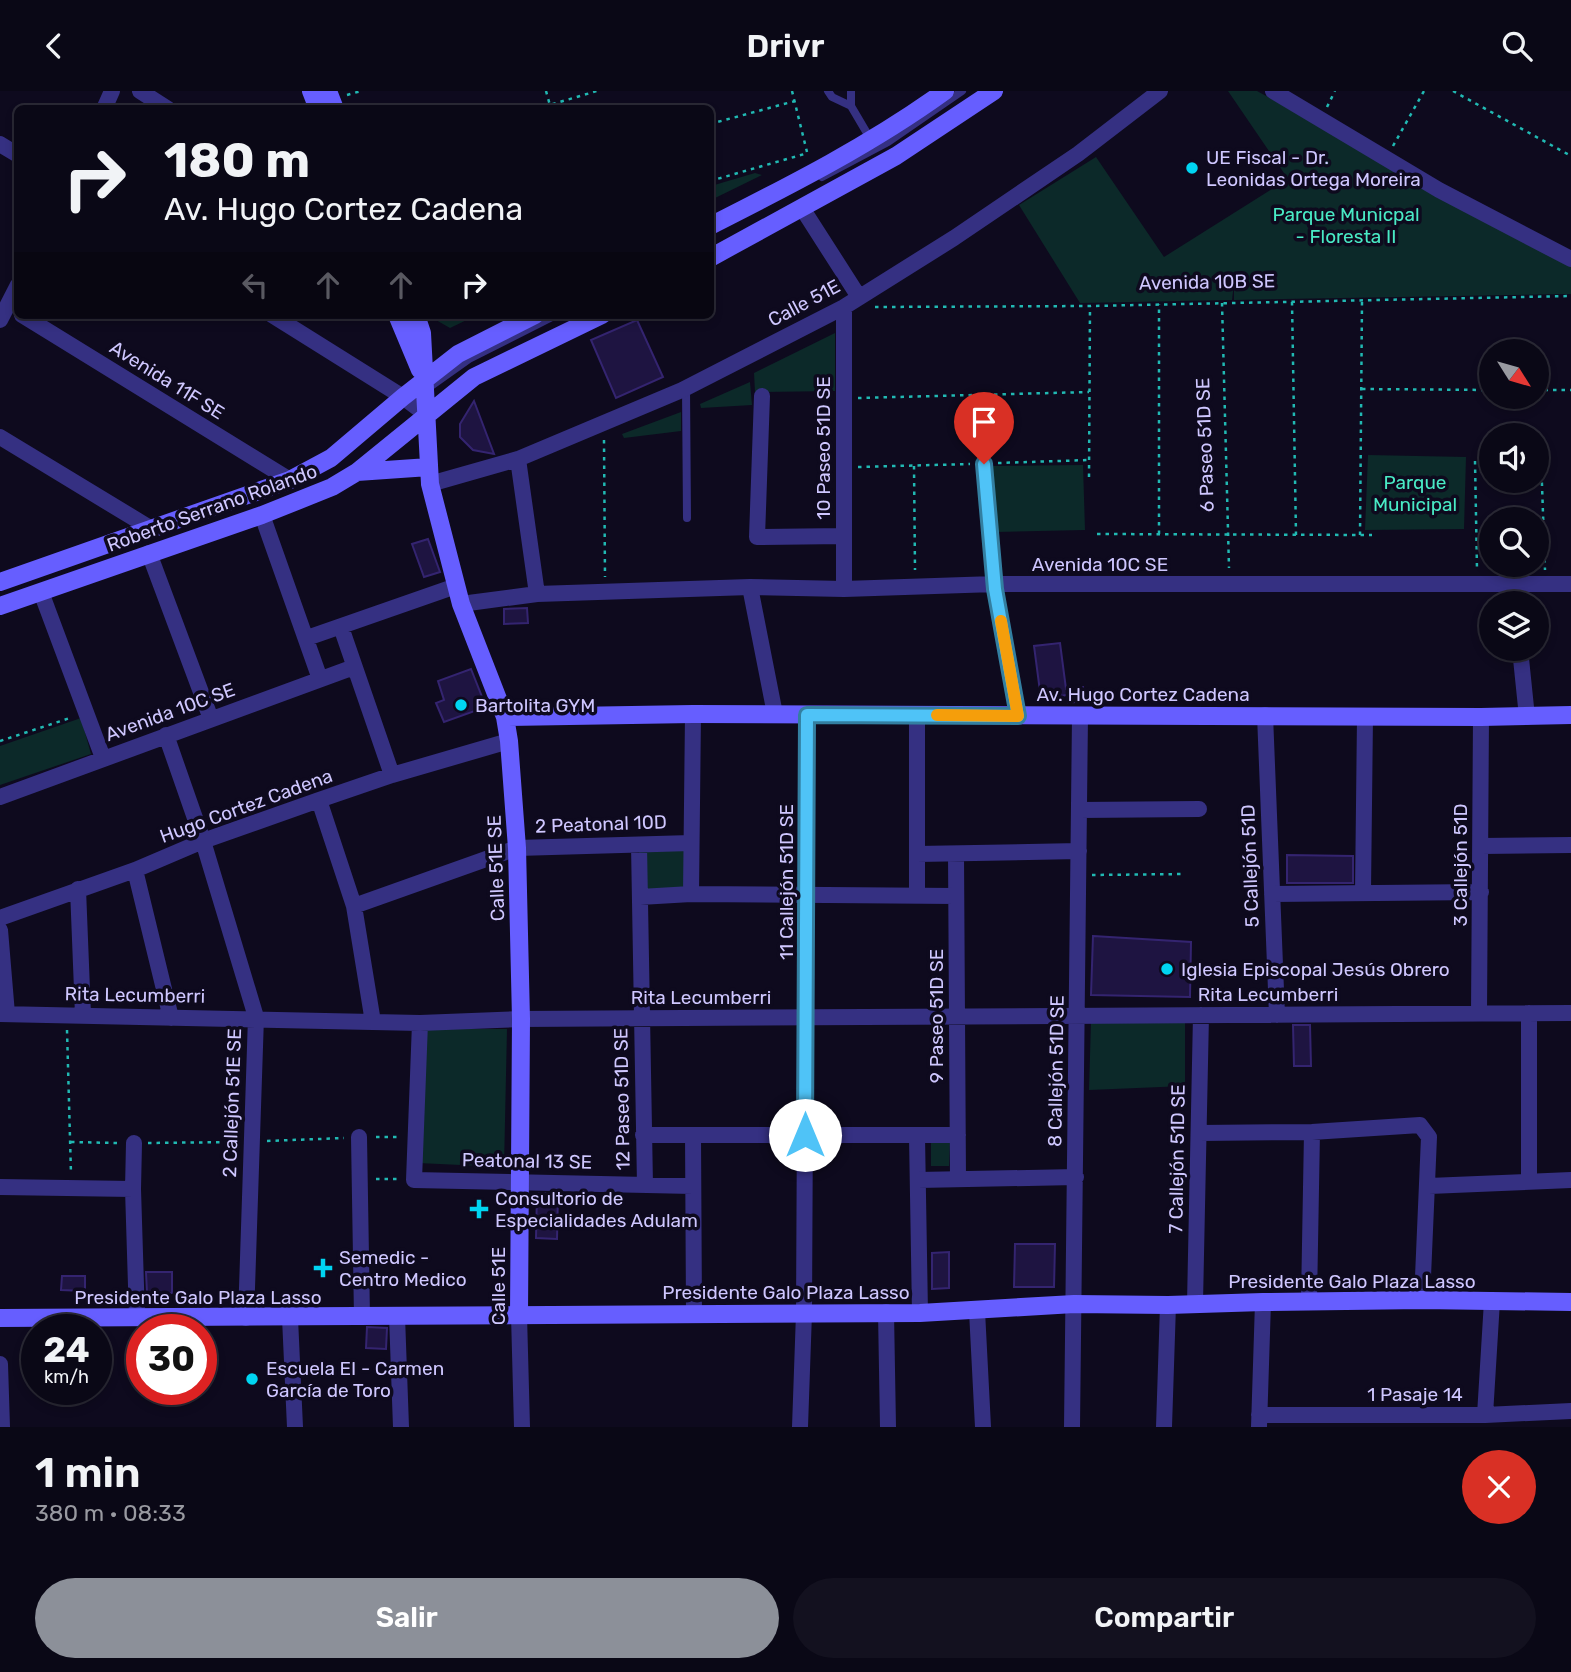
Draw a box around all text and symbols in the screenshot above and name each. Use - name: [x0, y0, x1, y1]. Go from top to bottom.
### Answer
- icon: back: [35, 27, 73, 65]
- text: Drivr: [747, 27, 824, 65]
- icon: search: [1498, 27, 1536, 65]
- text: 180 m: [164, 131, 310, 189]
- icon: right: [49, 133, 140, 224]
- place label: UE Fiscal - Dr. Leonidas Ortega Moreira: [1206, 146, 1421, 191]
- marker: UE Fiscal - Dr. Leonidas Ortega Moreira: [1184, 160, 1200, 176]
- text: Av. Hugo Cortez Cadena: [164, 190, 523, 228]
- park label: Parque Municpal - Floresta II: [1272, 203, 1420, 248]
- icon: left: [236, 266, 274, 304]
- icon: ahead: [309, 266, 347, 304]
- icon: ahead: [382, 266, 420, 304]
- icon: right: [455, 266, 493, 304]
- street label: Avenida 10B SE: [1139, 269, 1275, 295]
- street label: Calle 51E: [764, 274, 844, 332]
- street label: Avenida 11F SE: [106, 336, 228, 424]
- north arrow: [1479, 339, 1549, 409]
- map controls: [1479, 339, 1549, 661]
- street label: 10 Paseo 51D SE: [812, 376, 835, 520]
- street label: 6 Paseo 51D SE: [1191, 377, 1219, 513]
- pin: [954, 392, 1014, 464]
- icon: arrive: [965, 403, 1003, 441]
- button: sound: [1479, 423, 1549, 493]
- street label: Roberto Serrano Rolando: [104, 459, 320, 557]
- park label: Parque Municipal: [1373, 471, 1457, 516]
- button: search: [1479, 507, 1549, 577]
- street label: Avenida 10C SE: [1032, 553, 1168, 576]
- button: layers: [1479, 591, 1549, 661]
- street label: Avenida 10C SE: [102, 678, 238, 746]
- street label: Av. Hugo Cortez Cadena: [1036, 683, 1250, 706]
- place label: Bartolita GYM: [475, 694, 595, 717]
- marker: Bartolita GYM: [453, 697, 469, 713]
- street label: Hugo Cortez Cadena: [156, 764, 336, 848]
- street label: 3 Callejón 51D: [1449, 803, 1472, 927]
- street label: 11 Callejón 51D SE: [775, 804, 798, 960]
- street label: 5 Callejón 51D: [1236, 804, 1264, 928]
- street label: 2 Peatonal 10D: [535, 810, 667, 838]
- street label: Calle 51E SE: [483, 814, 509, 922]
- street label: 9 Paseo 51D SE: [925, 949, 948, 1083]
- place label: Iglesia Episcopal Jesús Obrero: [1181, 958, 1450, 981]
- marker: Iglesia Episcopal Jesús Obrero: [1159, 961, 1175, 977]
- street label: Rita Lecumberri: [65, 982, 205, 1008]
- street label: Rita Lecumberri: [1198, 983, 1338, 1006]
- street label: Rita Lecumberri: [631, 986, 771, 1009]
- street label: 8 Callejón 51D SE: [1043, 995, 1069, 1147]
- street label: 2 Callejón 51E SE: [218, 1028, 246, 1178]
- street label: 12 Paseo 51D SE: [609, 1028, 635, 1170]
- street label: 7 Callejón 51D SE: [1164, 1084, 1190, 1234]
- position arrow: [768, 1098, 842, 1172]
- street label: Peatonal 13 SE: [462, 1148, 592, 1174]
- place label: Consultorio de Especialidades Adulam: [495, 1187, 698, 1232]
- marker: Consultorio de Especialidades Adulam: [469, 1199, 489, 1219]
- place label: Semedic - Centro Medico: [339, 1246, 467, 1291]
- street label: Calle 51E: [487, 1247, 510, 1325]
- marker: Semedic - Centro Medico: [313, 1258, 333, 1278]
- street label: Presidente Galo Plaza Lasso: [1228, 1270, 1476, 1293]
- street label: Presidente Galo Plaza Lasso: [662, 1281, 910, 1304]
- street label: Presidente Galo Plaza Lasso: [74, 1286, 322, 1309]
- speed limit sign: 30: [126, 1314, 217, 1405]
- text: 24: [43, 1329, 90, 1371]
- place label: Escuela EI - Carmen García de Toro: [266, 1357, 444, 1402]
- text: km/h: [44, 1366, 89, 1388]
- marker: Escuela EI - Carmen García de Toro: [244, 1371, 260, 1387]
- street label: 1 Pasaje 14: [1367, 1383, 1463, 1406]
- text: 1 min: [35, 1448, 141, 1498]
- button: close: [1462, 1450, 1536, 1524]
- text: 380 m · 08:33: [35, 1499, 186, 1527]
- button: Salir: [35, 1578, 779, 1658]
- button: Compartir: [793, 1578, 1536, 1658]

